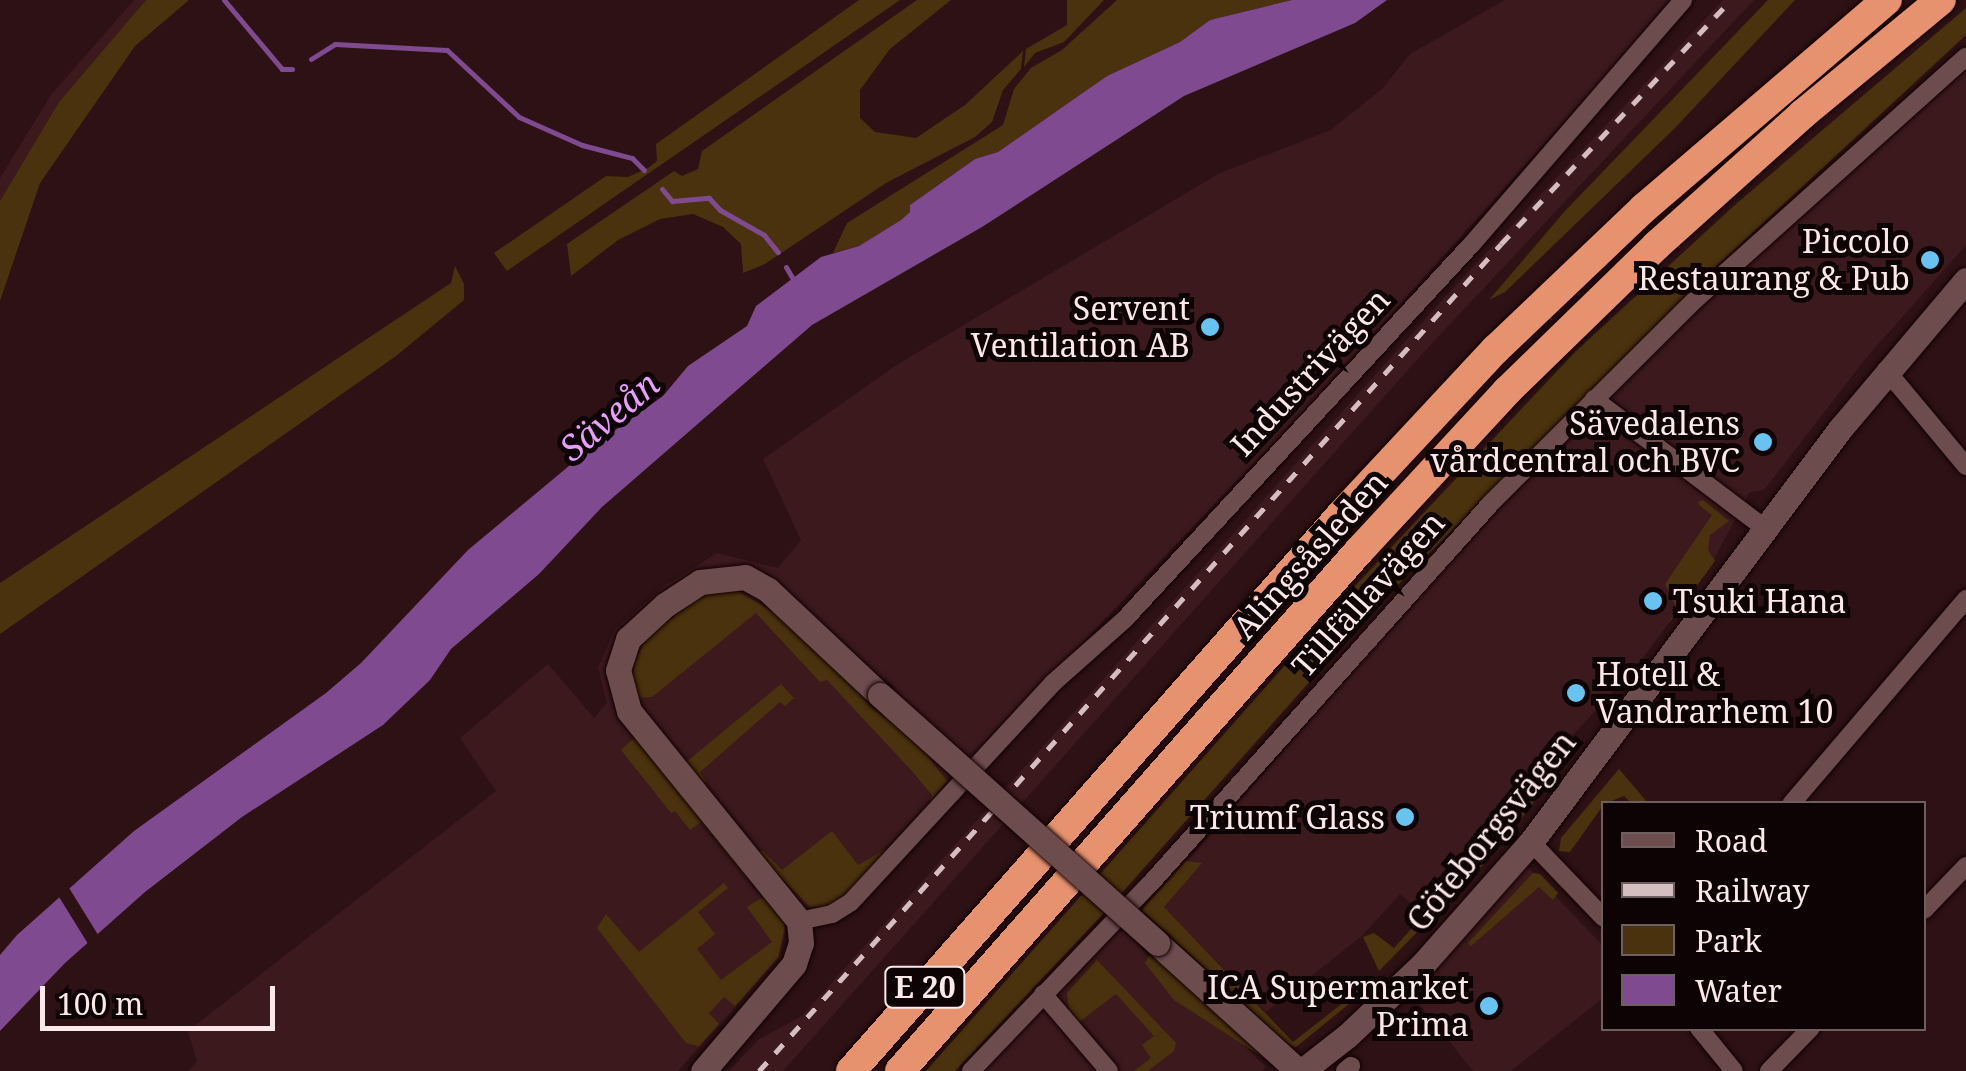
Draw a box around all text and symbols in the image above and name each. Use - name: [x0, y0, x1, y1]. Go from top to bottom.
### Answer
- place label: Piccolo Restaurang & Pub: [1638, 223, 1910, 298]
- marker: Piccolo Restaurang & Pub: [1919, 249, 1941, 271]
- street label: Industrivägen: [1223, 280, 1397, 464]
- place label: Servent Ventilation AB: [971, 290, 1190, 365]
- marker: Servent Ventilation AB: [1199, 316, 1221, 338]
- water label: Säveån: [551, 362, 667, 470]
- place label: Sävedalens vårdcentral och BVC: [1430, 405, 1740, 480]
- marker: Sävedalens vårdcentral och BVC: [1750, 429, 1776, 455]
- street label: Alingsåsleden: [1225, 463, 1395, 647]
- street label: Tillfällavägen: [1284, 504, 1452, 684]
- place label: Tsuki Hana: [1673, 582, 1847, 620]
- marker: Tsuki Hana: [1642, 590, 1664, 612]
- place label: Hotell & Vandrarhem 10: [1596, 656, 1833, 731]
- marker: Hotell & Vandrarhem 10: [1565, 682, 1587, 704]
- street label: Göteborgsvägen: [1399, 723, 1583, 939]
- place label: Triumf Glass: [1190, 798, 1385, 836]
- legend: [1601, 801, 1926, 1031]
- marker: Triumf Glass: [1394, 806, 1416, 828]
- text: Road: [1695, 820, 1767, 861]
- text: Railway: [1695, 870, 1810, 911]
- text: Park: [1695, 920, 1762, 961]
- road number: E 20: [882, 962, 968, 1012]
- scale bar: [45, 966, 280, 1028]
- place label: ICA Supermarket Prima: [1207, 969, 1469, 1044]
- text: Water: [1695, 970, 1782, 1011]
- text: 100 m: [57, 983, 143, 1024]
- marker: ICA Supermarket Prima: [1478, 995, 1500, 1017]

